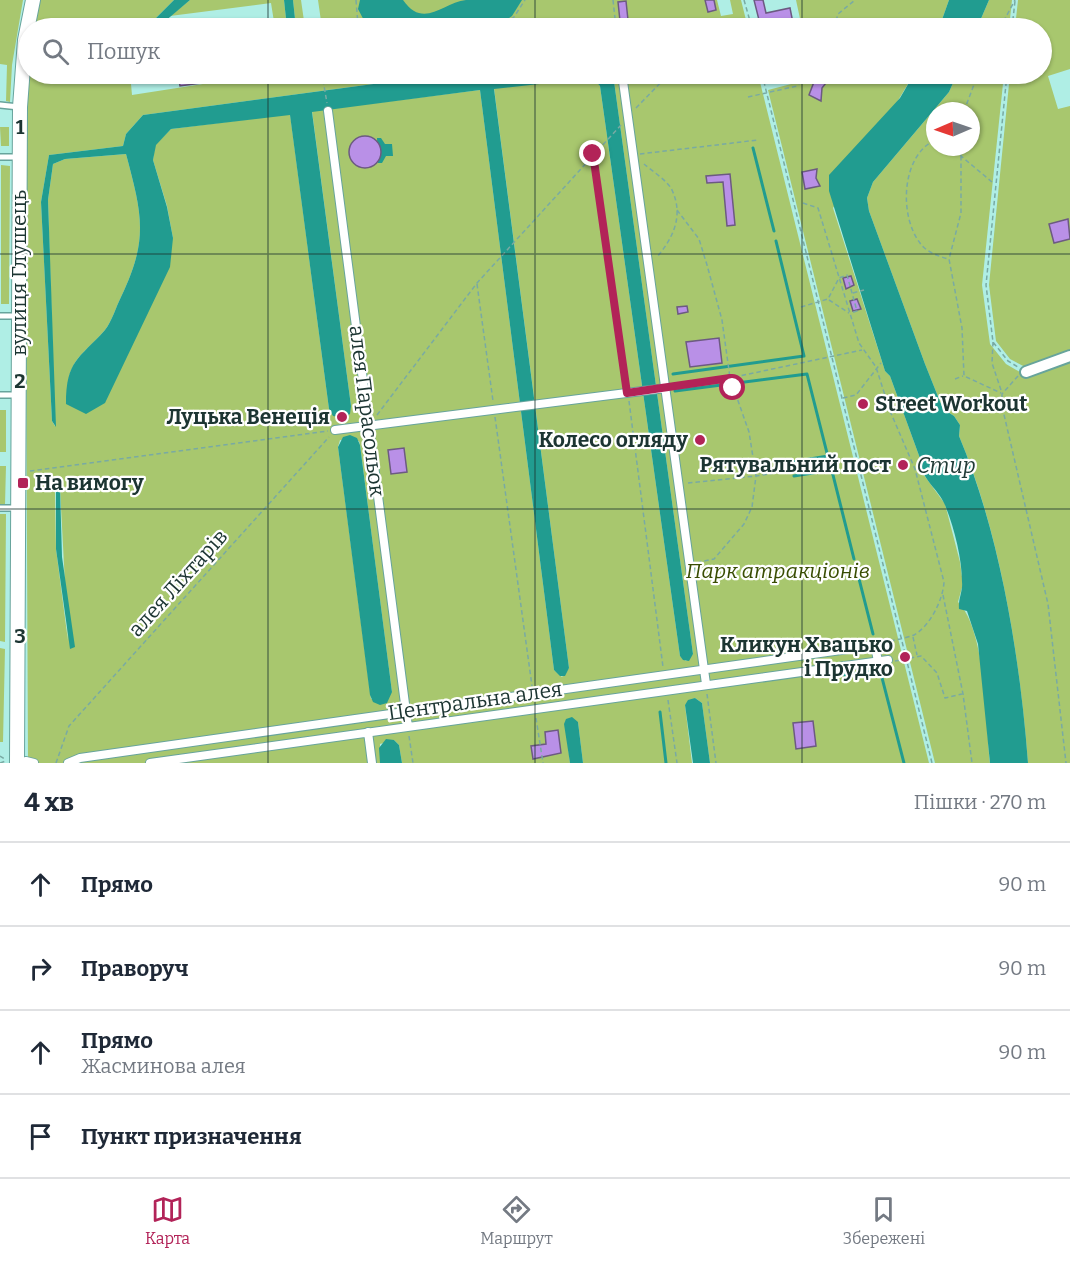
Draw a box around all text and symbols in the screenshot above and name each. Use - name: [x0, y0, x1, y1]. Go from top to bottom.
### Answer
- search box: [18, 18, 1052, 84]
- icon: search: [39, 35, 72, 68]
- text: Пошук: [87, 38, 160, 65]
- north arrow: [926, 102, 980, 156]
- text: 1: [16, 115, 25, 139]
- route end: [579, 140, 605, 166]
- street label: вулиця Глушець: [6, 190, 32, 356]
- street label: алея Парасольок: [344, 324, 390, 499]
- text: 2: [14, 369, 26, 393]
- route start: [719, 374, 745, 400]
- place label: Street Workout: [875, 391, 1028, 417]
- marker: Street Workout: [856, 397, 870, 411]
- place label: Луцька Венеція: [166, 404, 330, 430]
- marker: Луцька Венеція: [335, 410, 349, 424]
- place label: Колесо огляду: [538, 427, 688, 453]
- marker: Колесо огляду: [693, 433, 707, 447]
- place label: Рятувальний пост: [699, 452, 891, 478]
- water label: Стир: [916, 452, 976, 479]
- marker: Рятувальний пост: [896, 458, 910, 472]
- place label: На вимогу: [35, 470, 144, 496]
- marker: На вимогу: [16, 476, 30, 490]
- street label: алея Ліхтарів: [123, 524, 233, 642]
- park label: Парк атракціонів: [686, 558, 870, 584]
- text: 3: [14, 624, 26, 648]
- place label: Кликун Хвацько і Прудко: [720, 632, 893, 682]
- marker: Кликун Хвацько і Прудко: [898, 650, 912, 664]
- street label: Центральна алея: [386, 676, 564, 726]
- text: 4 хв: [24, 787, 74, 818]
- text: Пішки · 270 m: [914, 790, 1046, 814]
- icon: ahead: [24, 868, 57, 901]
- text: Прямо: [81, 871, 153, 898]
- text: 90 m: [998, 872, 1046, 896]
- icon: right: [24, 952, 57, 985]
- text: Праворуч: [81, 955, 189, 982]
- text: 90 m: [998, 956, 1046, 980]
- text: Прямо: [81, 1027, 153, 1054]
- icon: ahead: [24, 1036, 57, 1069]
- text: 90 m: [998, 1040, 1046, 1064]
- text: Жасминова алея: [81, 1054, 246, 1078]
- icon: arrive: [24, 1120, 57, 1153]
- text: Пункт призначення: [81, 1123, 302, 1150]
- tab: Карта: [145, 1193, 190, 1248]
- tab: Маршрут: [480, 1193, 553, 1248]
- tab: Збережені: [843, 1193, 925, 1248]

